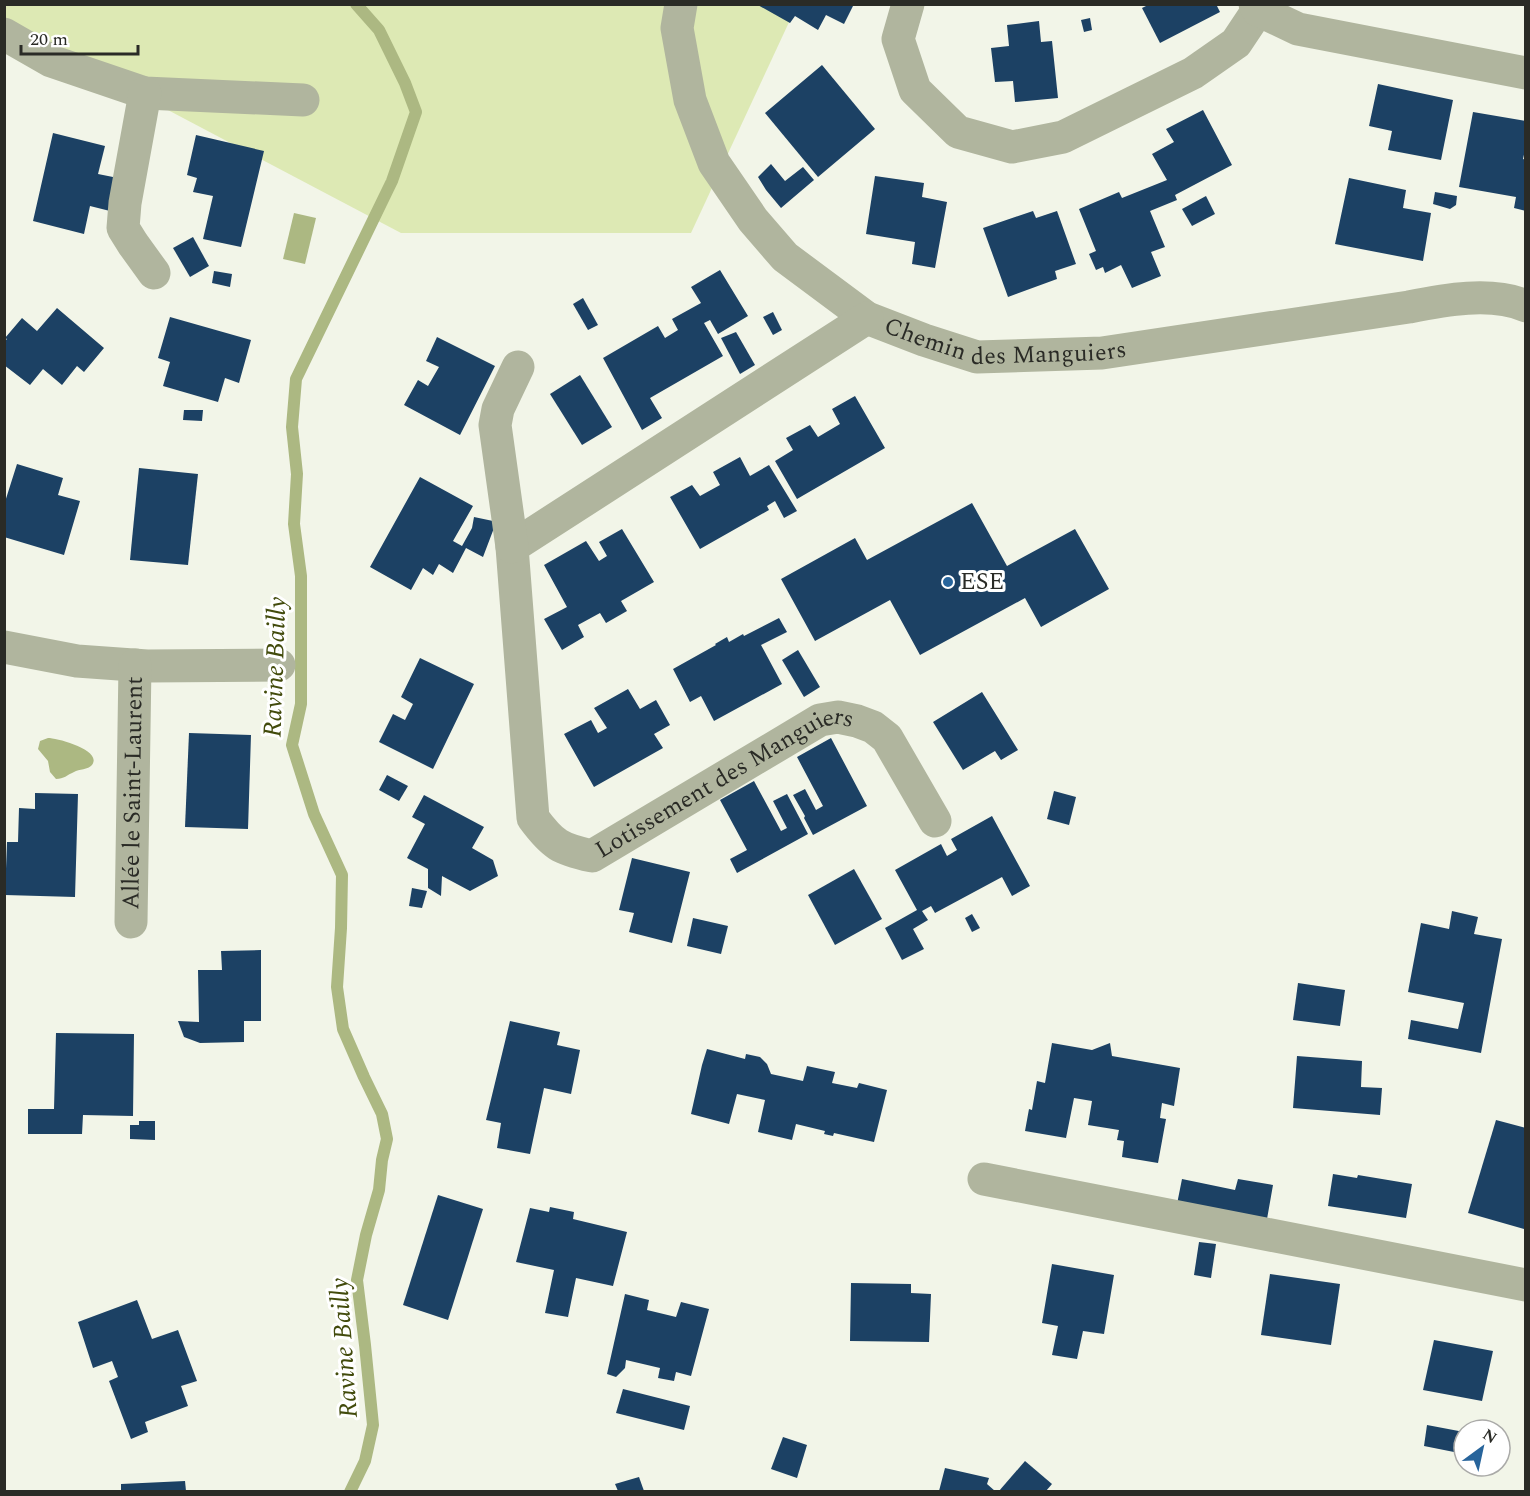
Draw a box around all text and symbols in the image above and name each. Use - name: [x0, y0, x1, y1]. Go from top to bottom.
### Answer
- scale bar: [21, 18, 138, 56]
- text: 20 m: [30, 26, 68, 53]
- street label: Chemin des Manguiers: [879, 308, 1129, 375]
- place label: ESE: [960, 564, 1004, 600]
- marker: ESE: [941, 575, 955, 589]
- water label: Ravine Bailly: [253, 596, 297, 738]
- street label: Allée le Saint-Laurent: [113, 676, 153, 910]
- street label: Lotissement des Manguiers: [589, 699, 857, 868]
- water label: Ravine Bailly: [319, 1276, 369, 1419]
- north arrow: [1452, 1418, 1512, 1478]
- text: N: [1478, 1423, 1502, 1450]

